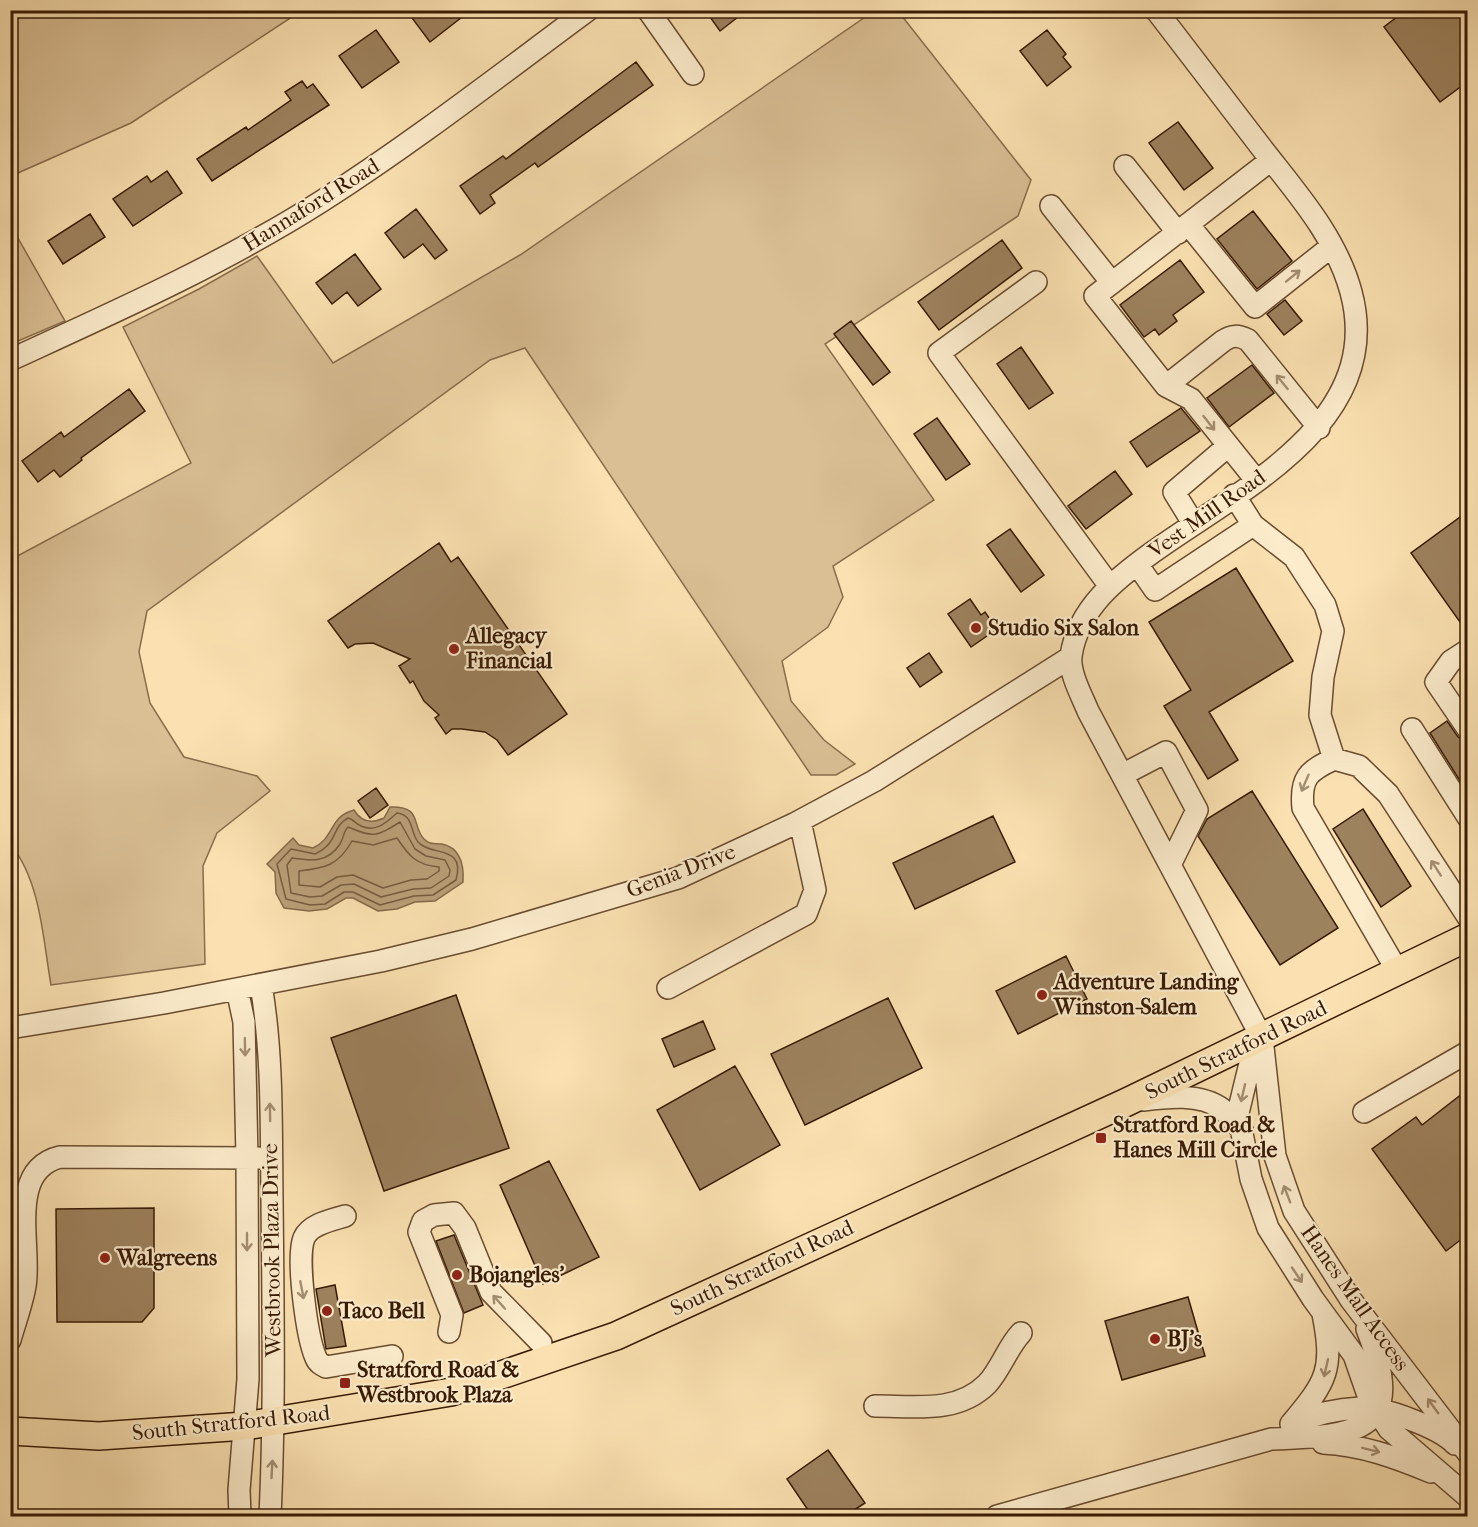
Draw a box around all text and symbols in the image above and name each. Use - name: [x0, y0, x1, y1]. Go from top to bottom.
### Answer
- street label: Hannaford Road: [238, 152, 385, 257]
- one-way arrow: [1285, 270, 1301, 283]
- one-way arrow: [1275, 375, 1289, 390]
- one-way arrow: [1203, 414, 1216, 430]
- street label: Vest Mill Road: [1143, 463, 1271, 565]
- place label: Studio Six Salon: [988, 615, 1139, 641]
- marker: Studio Six Salon: [969, 621, 983, 635]
- place label: Allegacy Financial: [464, 623, 553, 674]
- marker: Allegacy Financial: [447, 642, 461, 656]
- one-way arrow: [1299, 774, 1310, 792]
- street label: Genia Drive: [623, 838, 739, 904]
- one-way arrow: [1430, 860, 1442, 877]
- place label: Adventure Landing Winston-Salem: [1052, 969, 1240, 1020]
- marker: Adventure Landing Winston-Salem: [1035, 988, 1049, 1002]
- street label: South Stratford Road: [1141, 994, 1332, 1105]
- one-way arrow: [239, 1036, 251, 1056]
- one-way arrow: [1237, 1083, 1248, 1102]
- one-way arrow: [264, 1102, 276, 1122]
- place label: Stratford Road & Hanes Mill Circle: [1113, 1112, 1277, 1163]
- marker: Stratford Road & Hanes Mill Circle: [1094, 1131, 1108, 1145]
- street label: Westbrook Plaza Drive: [257, 1143, 287, 1358]
- one-way arrow: [1281, 1185, 1292, 1204]
- street label: South Stratford Road: [666, 1214, 859, 1322]
- street label: Hanes Mall Access: [1295, 1220, 1415, 1376]
- one-way arrow: [241, 1231, 253, 1251]
- place label: Walgreens: [116, 1245, 217, 1271]
- marker: Walgreens: [98, 1251, 112, 1265]
- place label: Bojangles': [469, 1262, 565, 1288]
- one-way arrow: [1291, 1266, 1303, 1283]
- marker: Bojangles': [450, 1268, 464, 1282]
- one-way arrow: [297, 1280, 308, 1300]
- one-way arrow: [492, 1295, 506, 1310]
- place label: Taco Bell: [338, 1298, 426, 1324]
- marker: Taco Bell: [320, 1304, 334, 1318]
- place label: BJ's: [1167, 1326, 1202, 1352]
- marker: BJ's: [1148, 1332, 1162, 1346]
- place label: Stratford Road & Westbrook Plaza: [356, 1357, 519, 1408]
- one-way arrow: [1319, 1358, 1331, 1377]
- marker: Stratford Road & Westbrook Plaza: [338, 1376, 352, 1390]
- one-way arrow: [1427, 1398, 1439, 1415]
- street label: South Stratford Road: [131, 1400, 332, 1446]
- one-way arrow: [1361, 1444, 1380, 1456]
- one-way arrow: [267, 1460, 278, 1480]

